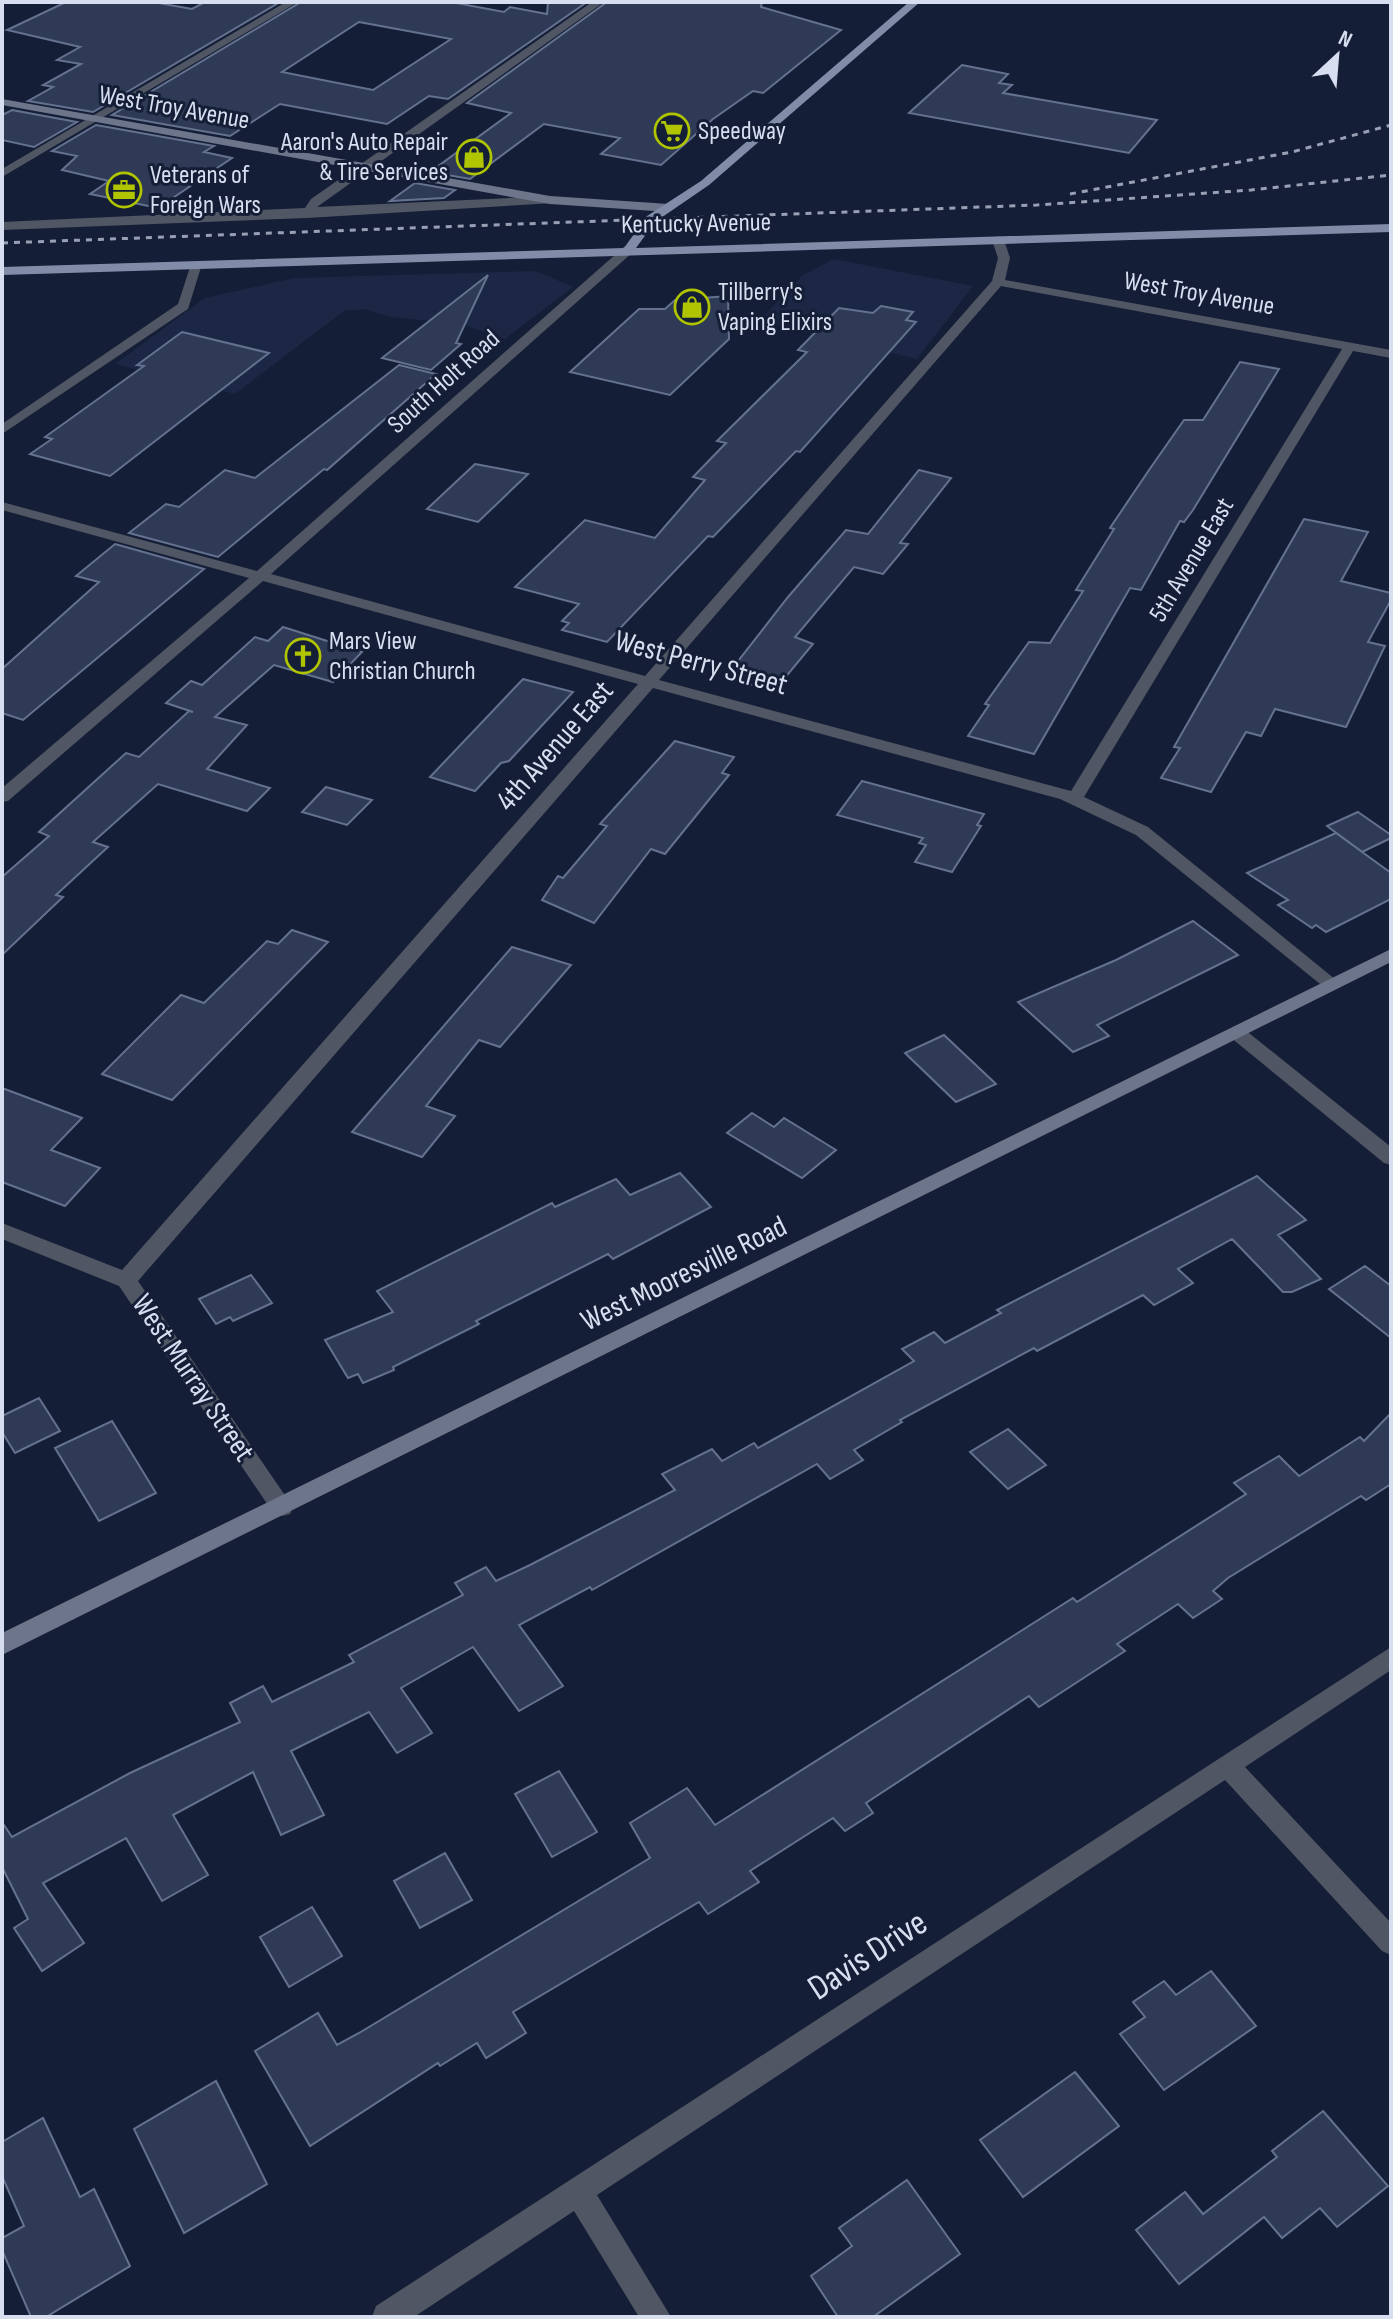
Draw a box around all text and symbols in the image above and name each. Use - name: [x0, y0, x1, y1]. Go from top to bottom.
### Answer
- north arrow: [1297, 16, 1377, 96]
- text: N: [1334, 25, 1356, 54]
- street label: West Troy Avenue: [96, 80, 252, 136]
- supermarket icon: Speedway: [653, 112, 691, 150]
- place label: Speedway: [698, 116, 786, 147]
- place label: Aaron's Auto Repair & Tire Services: [280, 127, 449, 188]
- shop icon: Aaron's Auto Repair & Tire Services: [455, 138, 493, 176]
- place label: Veterans of Foreign Wars: [150, 160, 261, 221]
- office icon: Veterans of Foreign Wars: [105, 171, 143, 209]
- street label: Kentucky Avenue: [621, 207, 771, 241]
- street label: West Troy Avenue: [1121, 266, 1277, 322]
- place label: Tillberry's Vaping Elixirs: [718, 277, 832, 338]
- shop icon: Tillberry's Vaping Elixirs: [673, 288, 711, 326]
- street label: South Holt Road: [382, 324, 506, 440]
- street label: 5th Avenue East: [1143, 492, 1241, 628]
- street label: West Perry Street: [611, 623, 791, 703]
- place label: Mars View Christian Church: [329, 626, 476, 687]
- church icon: Mars View Christian Church: [284, 637, 322, 675]
- street label: 4th Avenue East: [489, 674, 621, 818]
- street label: West Mooresville Road: [575, 1209, 793, 1339]
- street label: West Murray Street: [124, 1288, 262, 1468]
- street label: Davis Drive: [800, 1902, 936, 2010]

